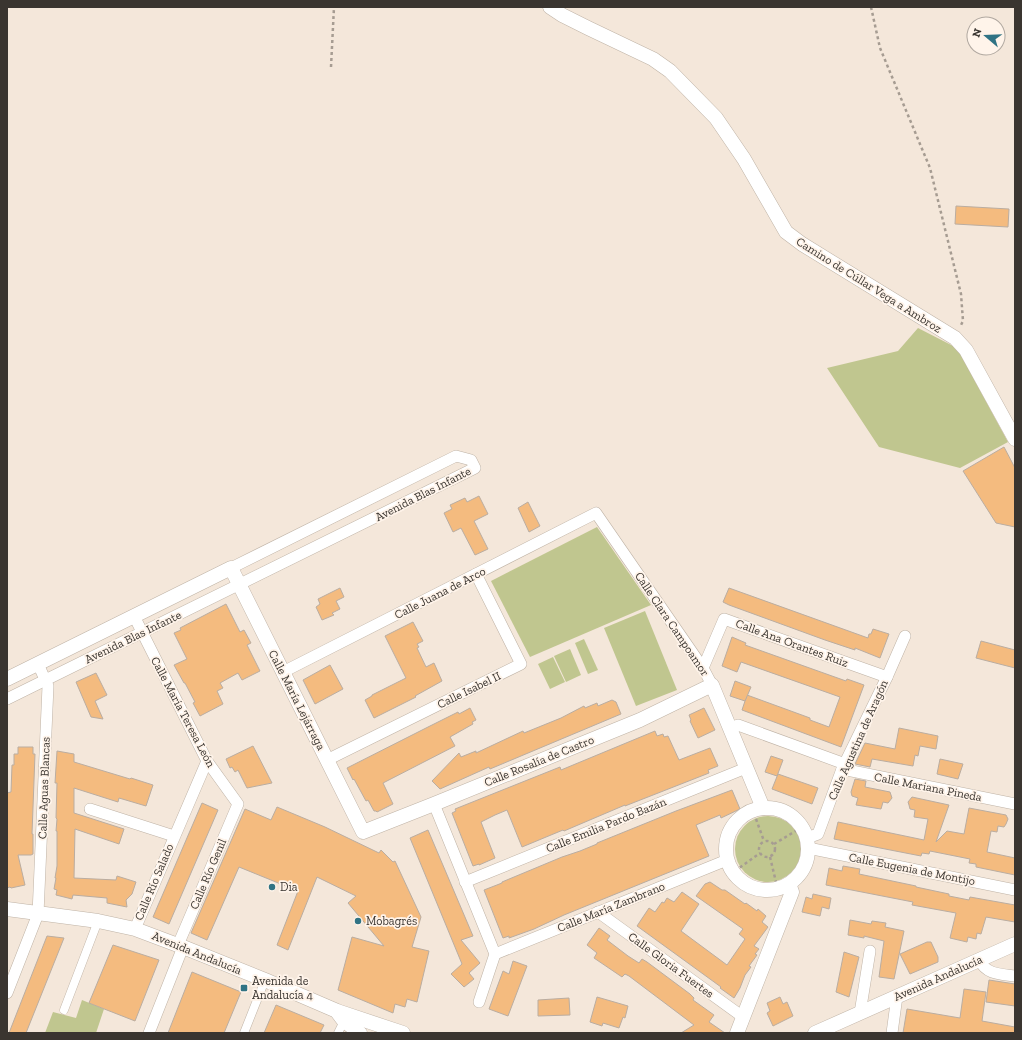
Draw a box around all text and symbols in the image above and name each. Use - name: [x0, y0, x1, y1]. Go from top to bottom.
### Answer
- north arrow: [966, 16, 1006, 56]
- text: N: [970, 26, 985, 39]
- street label: Camino de Cúllar Vega a Ambroz: [794, 234, 945, 336]
- street label: Avenida Blas Infante: [373, 464, 474, 524]
- street label: Calle Juana de Arco: [392, 564, 488, 622]
- street label: Calle Clara Campoamor: [632, 569, 712, 679]
- street label: Avenida Blas Infante: [82, 607, 184, 666]
- street label: Calle Ana Orantes Ruiz: [734, 616, 851, 670]
- street label: Calle María Lejárraga: [265, 647, 328, 753]
- street label: Calle María Teresa León: [148, 654, 218, 770]
- street label: Calle Isabel II: [435, 669, 503, 711]
- street label: Calle Agustina de Aragón: [825, 678, 891, 802]
- street label: Calle Rosalía de Castro: [482, 733, 596, 789]
- street label: Calle Aguas Blancas: [35, 737, 53, 839]
- street label: Calle Mariana Pineda: [873, 770, 983, 804]
- street label: Calle Emilia Pardo Bazán: [544, 794, 668, 856]
- street label: Calle Río Genil: [187, 837, 229, 911]
- street label: Calle Río Salado: [132, 842, 176, 922]
- street label: Calle Eugenia de Montijo: [847, 850, 976, 889]
- street label: Calle María Zambrano: [555, 879, 667, 935]
- place label: Dia: [280, 880, 298, 894]
- marker: Dia: [267, 882, 277, 892]
- place label: Mobagrés: [366, 914, 417, 928]
- marker: Mobagrés: [353, 916, 363, 926]
- street label: Avenida Andalucía: [150, 929, 244, 977]
- street label: Calle Gloria Fuertes: [625, 929, 717, 1001]
- street label: Avenida Andalucía: [892, 952, 985, 1004]
- place label: Avenida de Andalucía 4: [252, 974, 313, 1002]
- marker: Avenida de Andalucía 4: [239, 983, 249, 993]

